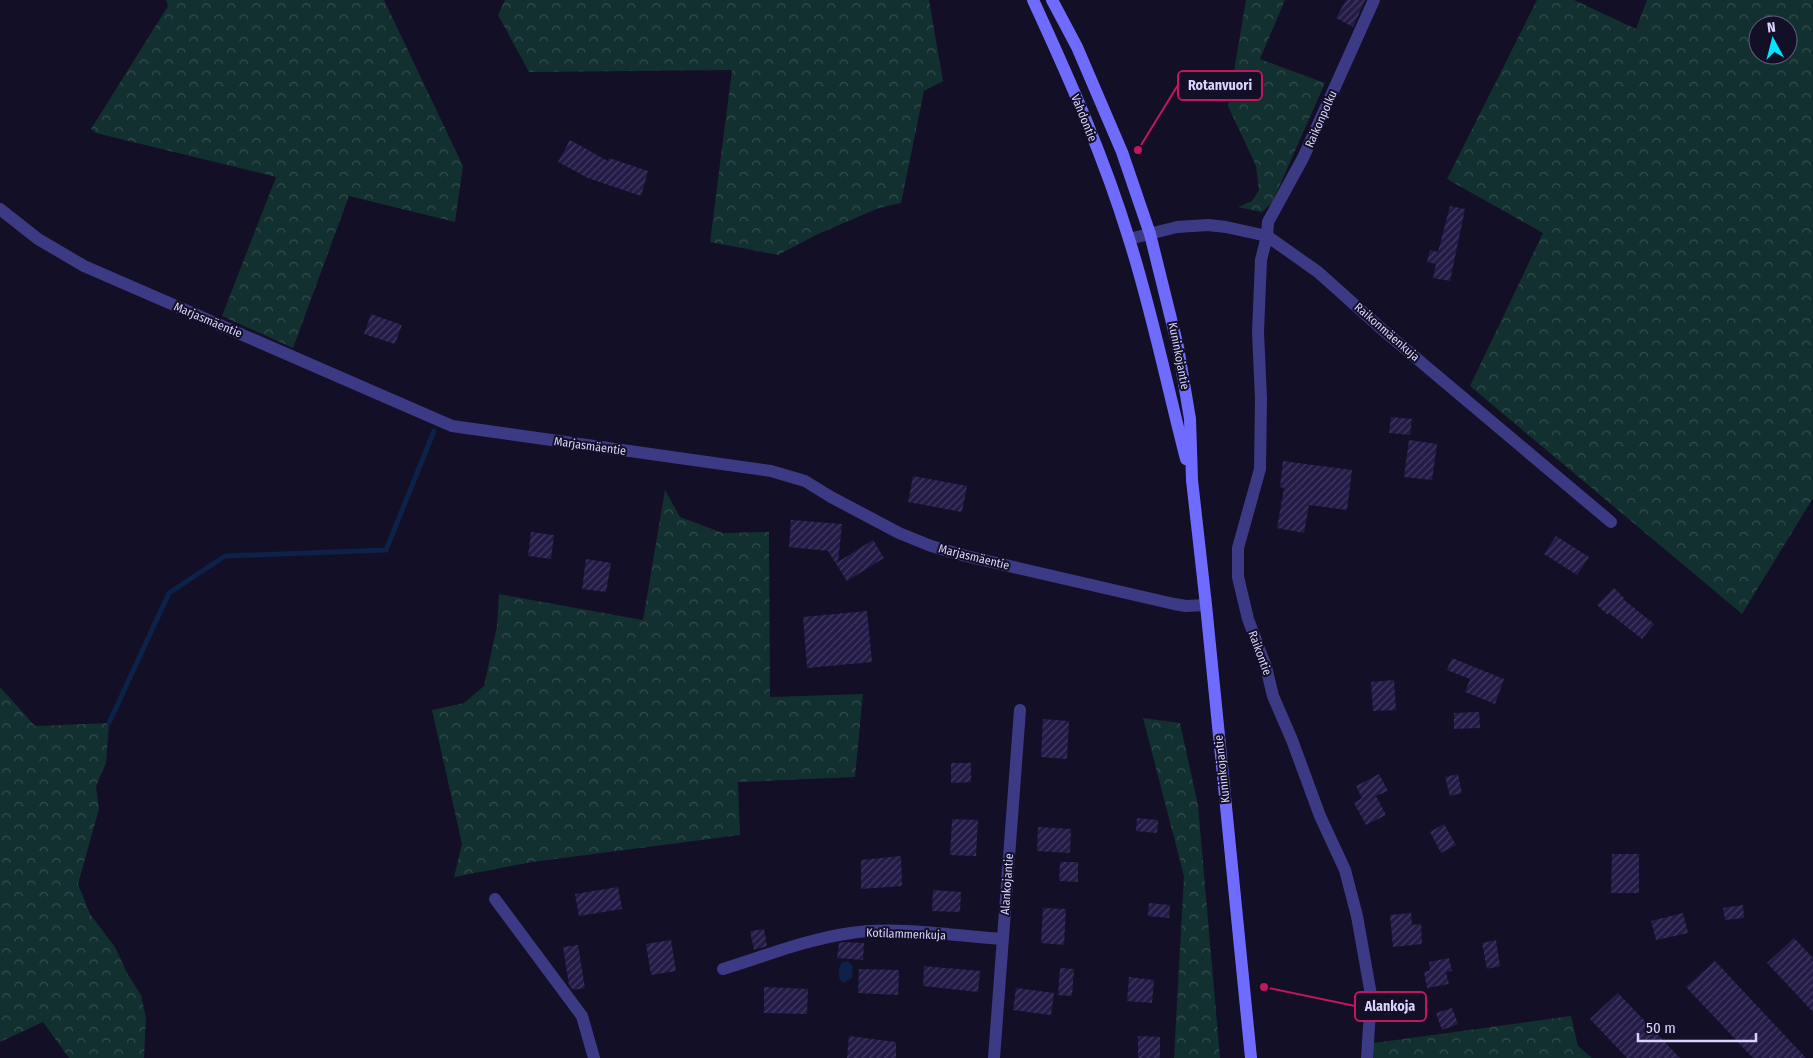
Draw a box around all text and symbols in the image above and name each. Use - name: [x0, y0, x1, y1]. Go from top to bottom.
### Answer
- north arrow: [1748, 15, 1798, 65]
- text: N: [1766, 19, 1777, 37]
- callout: Rotanvuori: [1178, 71, 1262, 100]
- text: Rotanvuori: [1188, 77, 1252, 94]
- street label: Raikonpolku: [1302, 88, 1340, 150]
- street label: Vahdontie: [1068, 92, 1100, 144]
- street label: Marjasmäentie: [172, 299, 244, 341]
- street label: Raikonmäenkuja: [1352, 300, 1422, 364]
- street label: Kuninkojantie: [1166, 321, 1192, 391]
- street label: Marjasmäentie: [553, 434, 627, 458]
- street label: Marjasmäentie: [937, 541, 1011, 573]
- street label: Raikontie: [1245, 629, 1275, 677]
- street label: Kuninkojantie: [1211, 734, 1233, 804]
- street label: Alankojantie: [998, 853, 1016, 915]
- street label: Kotilammenkuja: [866, 926, 946, 942]
- callout: Alankoja: [1355, 992, 1426, 1021]
- text: Alankoja: [1364, 998, 1415, 1015]
- scale bar: [1638, 1010, 1756, 1042]
- text: 50 m: [1646, 1019, 1676, 1037]

